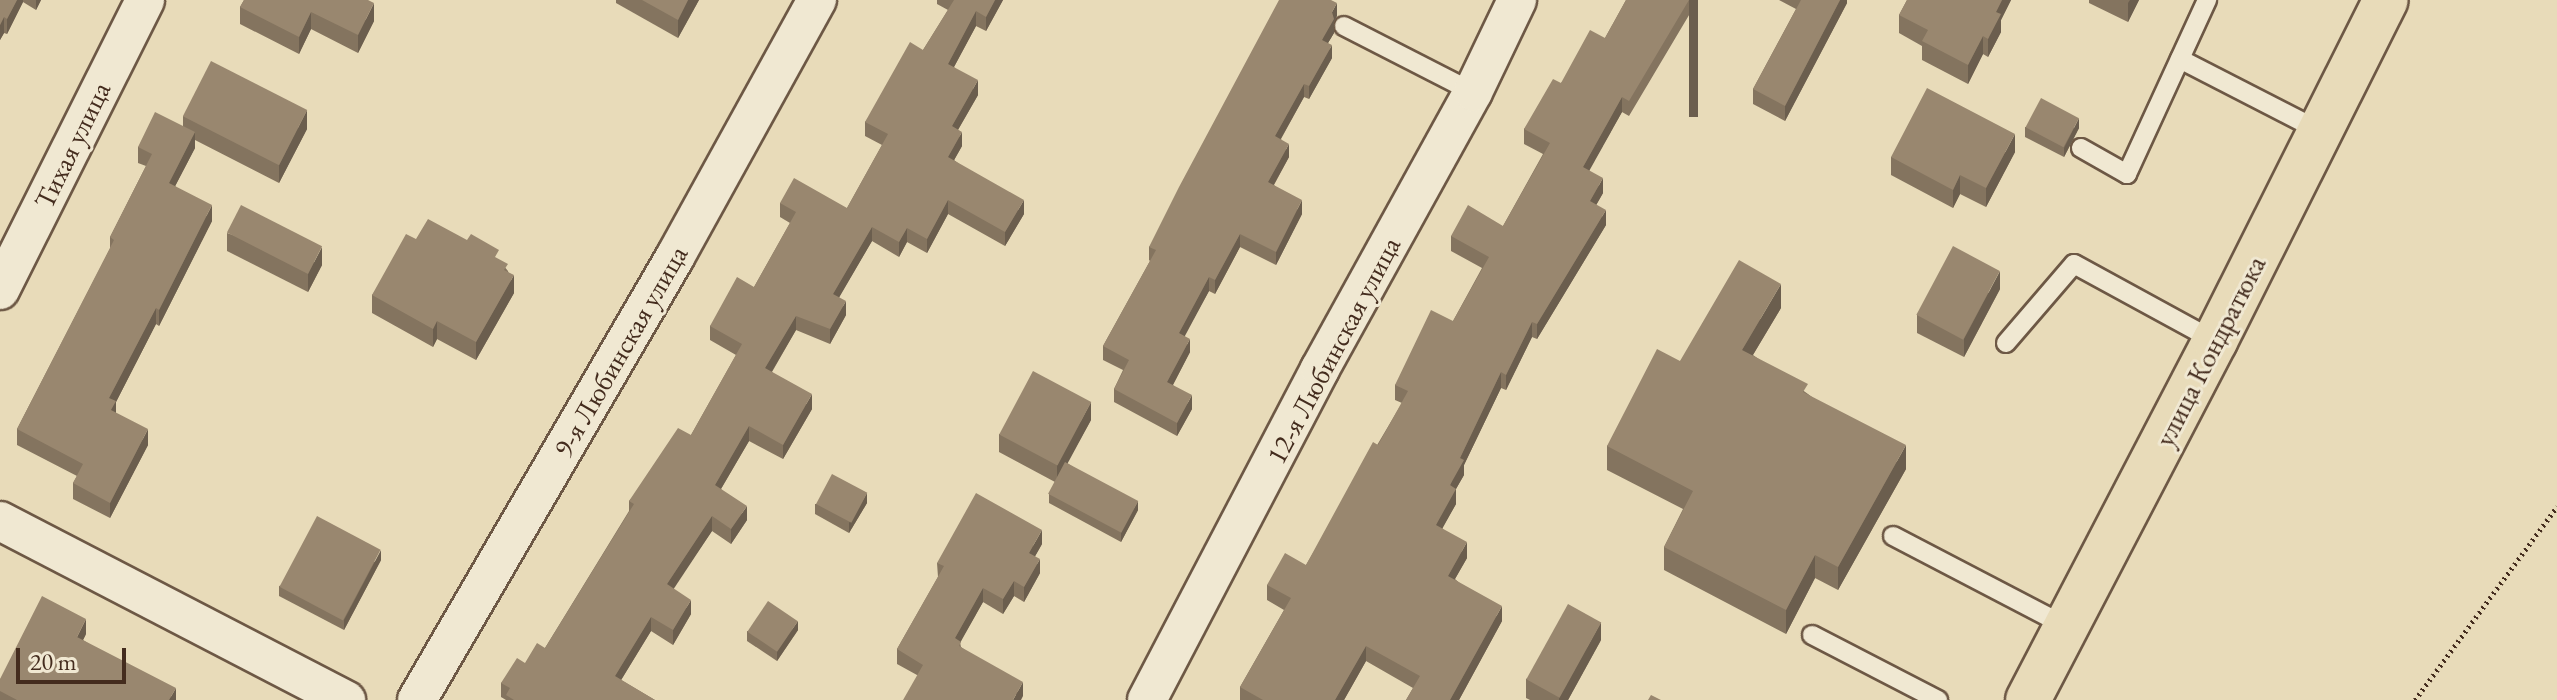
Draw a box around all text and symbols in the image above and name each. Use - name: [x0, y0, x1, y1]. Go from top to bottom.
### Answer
- street label: Тихая улица: [27, 76, 117, 214]
- street label: 12-я Любинская улица: [1259, 231, 1407, 469]
- street label: 9-я Любинская улица: [546, 239, 694, 463]
- street label: улица Кондратюка: [2148, 250, 2272, 452]
- scale bar: [20, 632, 130, 682]
- text: 20 m: [30, 646, 77, 677]

